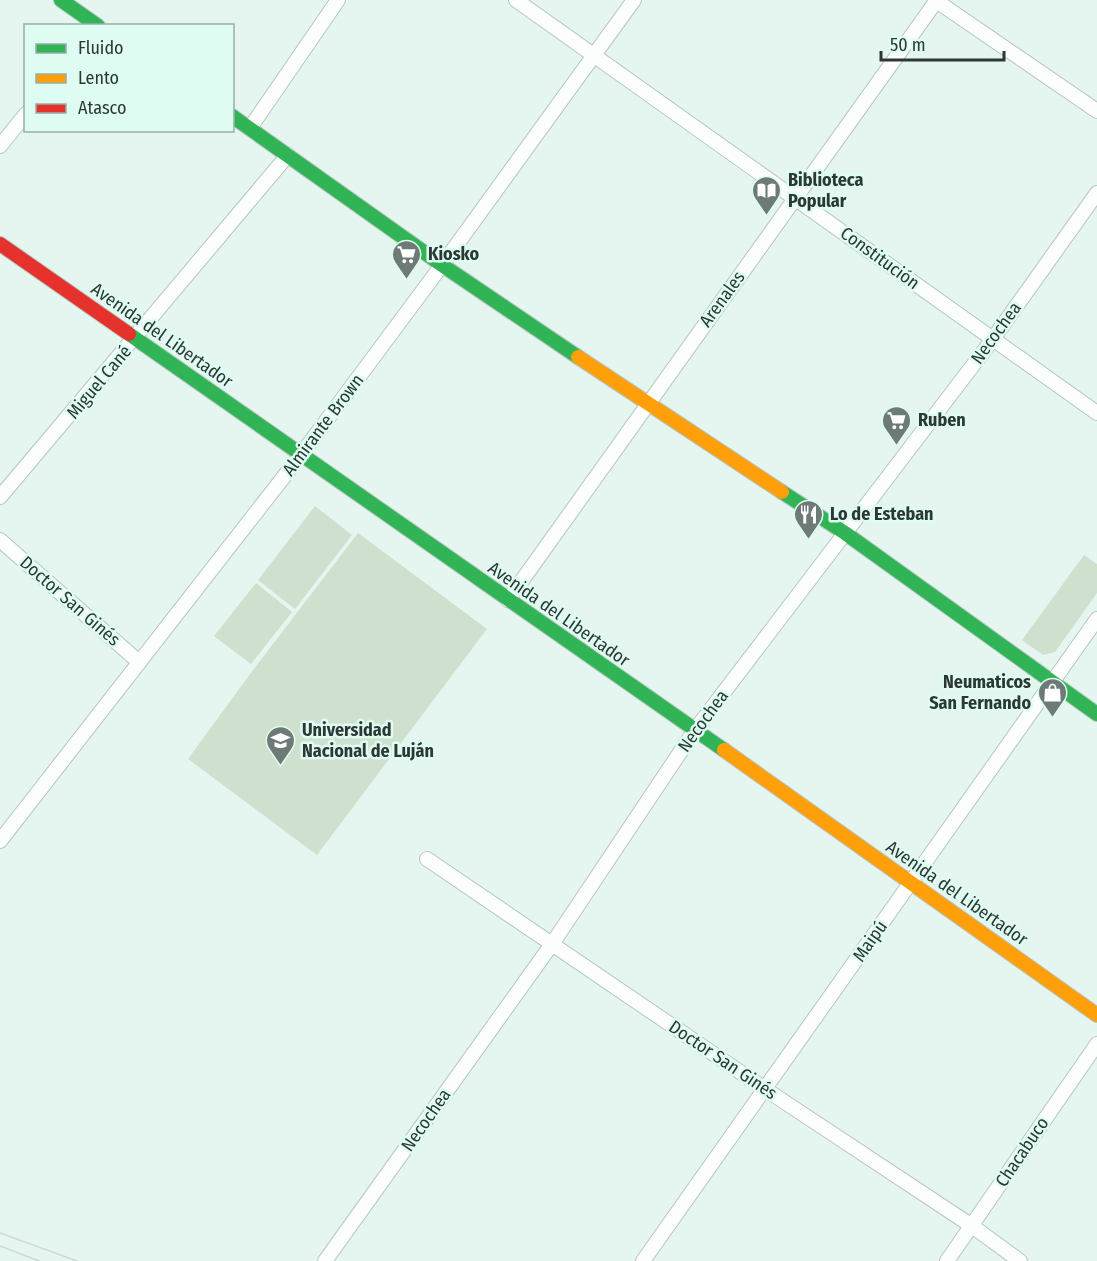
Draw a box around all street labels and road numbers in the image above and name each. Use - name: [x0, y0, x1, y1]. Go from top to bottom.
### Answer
- street label: Constitución: [836, 222, 924, 294]
- street label: Arenales: [694, 267, 750, 331]
- street label: Avenida del Libertador: [87, 278, 238, 393]
- street label: Necochea: [966, 298, 1026, 368]
- street label: Miguel Cané: [62, 341, 136, 423]
- street label: Almirante Brown: [278, 370, 368, 480]
- street label: Doctor San Ginés: [15, 551, 125, 651]
- street label: Avenida del Libertador: [484, 557, 635, 672]
- street label: Necochea: [673, 686, 733, 756]
- street label: Avenida del Libertador: [882, 836, 1033, 951]
- street label: Maipú: [848, 916, 892, 966]
- street label: Doctor San Ginés: [665, 1016, 781, 1104]
- street label: Necochea: [397, 1084, 456, 1156]
- street label: Chacabuco: [991, 1113, 1053, 1191]

